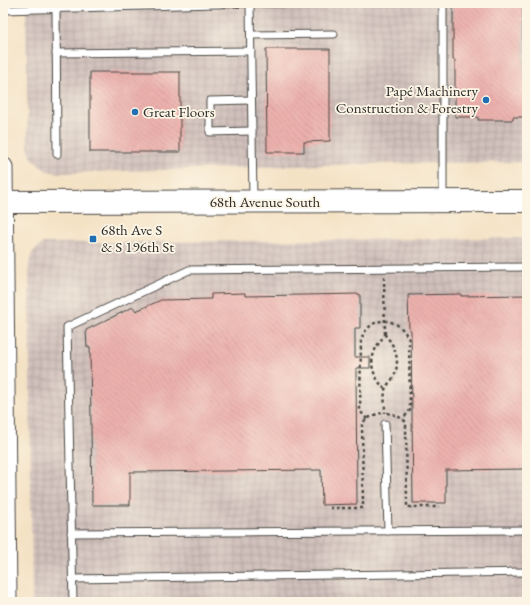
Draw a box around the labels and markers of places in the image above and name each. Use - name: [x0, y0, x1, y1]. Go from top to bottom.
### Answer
- place label: Papé Machinery Construction & Forestry: [336, 81, 478, 117]
- marker: Papé Machinery Construction & Forestry: [481, 95, 491, 105]
- place label: Great Floors: [143, 102, 215, 121]
- marker: Great Floors: [130, 107, 140, 117]
- place label: 68th Ave S & S 196th St: [101, 220, 174, 256]
- marker: 68th Ave S & S 196th St: [88, 234, 98, 244]

